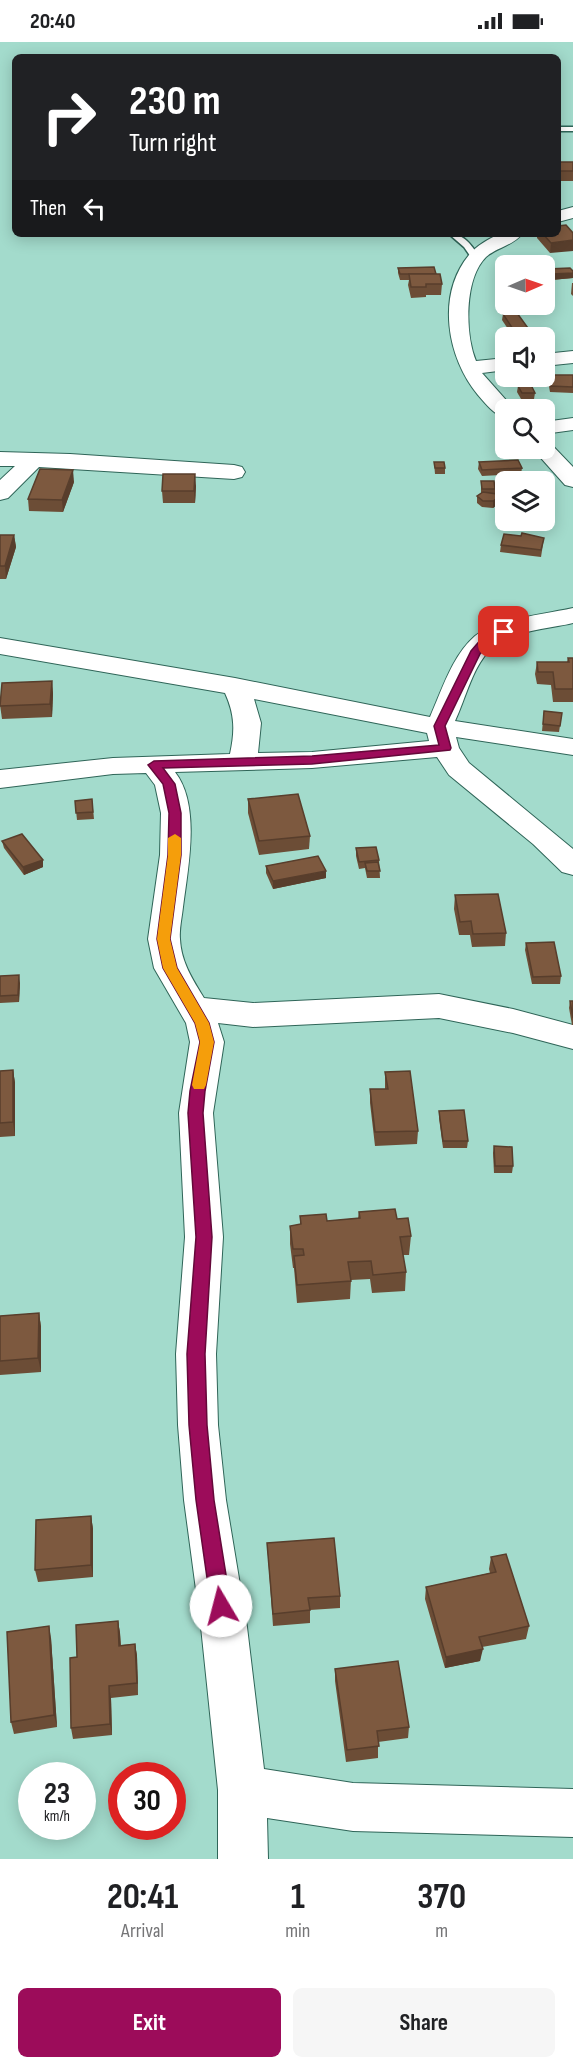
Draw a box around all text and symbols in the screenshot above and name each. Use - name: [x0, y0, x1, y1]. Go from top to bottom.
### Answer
- text: 20:40: [30, 8, 75, 35]
- text: 230 m: [129, 76, 221, 127]
- icon: right: [30, 78, 108, 156]
- text: Turn right: [129, 127, 216, 159]
- icon: left: [78, 192, 111, 225]
- text: Then: [30, 195, 66, 222]
- north arrow: [495, 255, 555, 315]
- map controls: [495, 255, 555, 531]
- button: sound: [495, 327, 555, 387]
- button: search: [495, 399, 555, 459]
- button: layers: [495, 471, 555, 531]
- pin: [478, 606, 529, 657]
- icon: arrive: [487, 615, 520, 648]
- position arrow: [189, 1574, 253, 1638]
- speed limit sign: 30: [108, 1762, 186, 1840]
- text: 23: [44, 1776, 70, 1812]
- text: km/h: [44, 1807, 70, 1826]
- text: 20:41: [107, 1876, 178, 1919]
- text: 1: [291, 1876, 305, 1919]
- text: 370: [417, 1876, 466, 1919]
- text: Arrival: [121, 1919, 164, 1943]
- text: min: [285, 1919, 310, 1943]
- text: m: [435, 1919, 448, 1943]
- button: Exit: [18, 1988, 281, 2057]
- button: Share: [293, 1988, 555, 2057]

